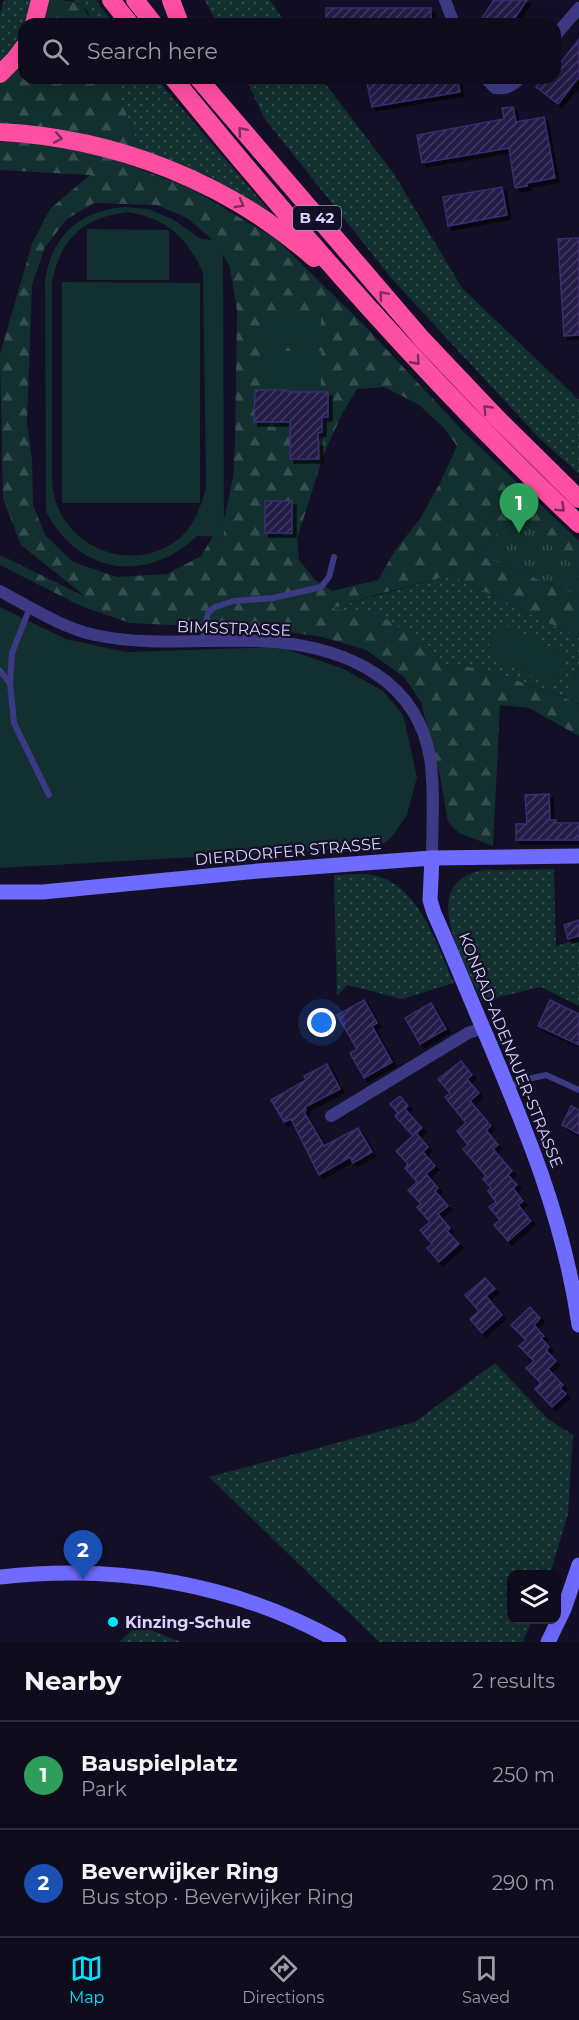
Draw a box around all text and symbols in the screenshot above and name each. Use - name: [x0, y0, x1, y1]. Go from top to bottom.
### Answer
- search box: [18, 18, 561, 84]
- icon: search: [39, 35, 72, 68]
- text: Search here: [87, 38, 218, 65]
- one-way arrow: [239, 127, 250, 138]
- one-way arrow: [53, 131, 63, 144]
- one-way arrow: [234, 197, 244, 208]
- road number: B 42: [293, 206, 341, 230]
- one-way arrow: [379, 291, 390, 302]
- one-way arrow: [409, 354, 420, 364]
- one-way arrow: [484, 405, 495, 416]
- pin: 1: [500, 484, 538, 533]
- one-way arrow: [554, 500, 565, 511]
- street label: BIMSSTRASSE: [177, 617, 291, 640]
- street label: DIERDORFER STRASSE: [194, 834, 382, 869]
- street label: KONRAD-ADENAUER-STRASSE: [455, 930, 567, 1171]
- your location: [307, 1008, 336, 1037]
- pin: 2: [64, 1530, 103, 1580]
- map controls: [507, 1570, 561, 1624]
- button: layers: [507, 1570, 561, 1624]
- place label: Kinzing-Schule: [125, 1613, 251, 1632]
- marker: Kinzing-Schule: [106, 1615, 120, 1629]
- text: Nearby: [24, 1665, 121, 1697]
- text: 2 results: [472, 1669, 555, 1693]
- text: Bauspielplatz: [81, 1750, 237, 1777]
- text: 1: [40, 1763, 47, 1787]
- text: 250 m: [493, 1763, 555, 1787]
- text: Park: [81, 1777, 127, 1801]
- text: Beverwijker Ring: [81, 1858, 279, 1885]
- text: 2: [38, 1871, 49, 1895]
- text: 290 m: [492, 1871, 555, 1895]
- text: Bus stop · Beverwijker Ring: [81, 1885, 354, 1909]
- tab: Map: [69, 1952, 104, 2007]
- tab: Directions: [242, 1952, 324, 2007]
- tab: Saved: [462, 1952, 510, 2007]

